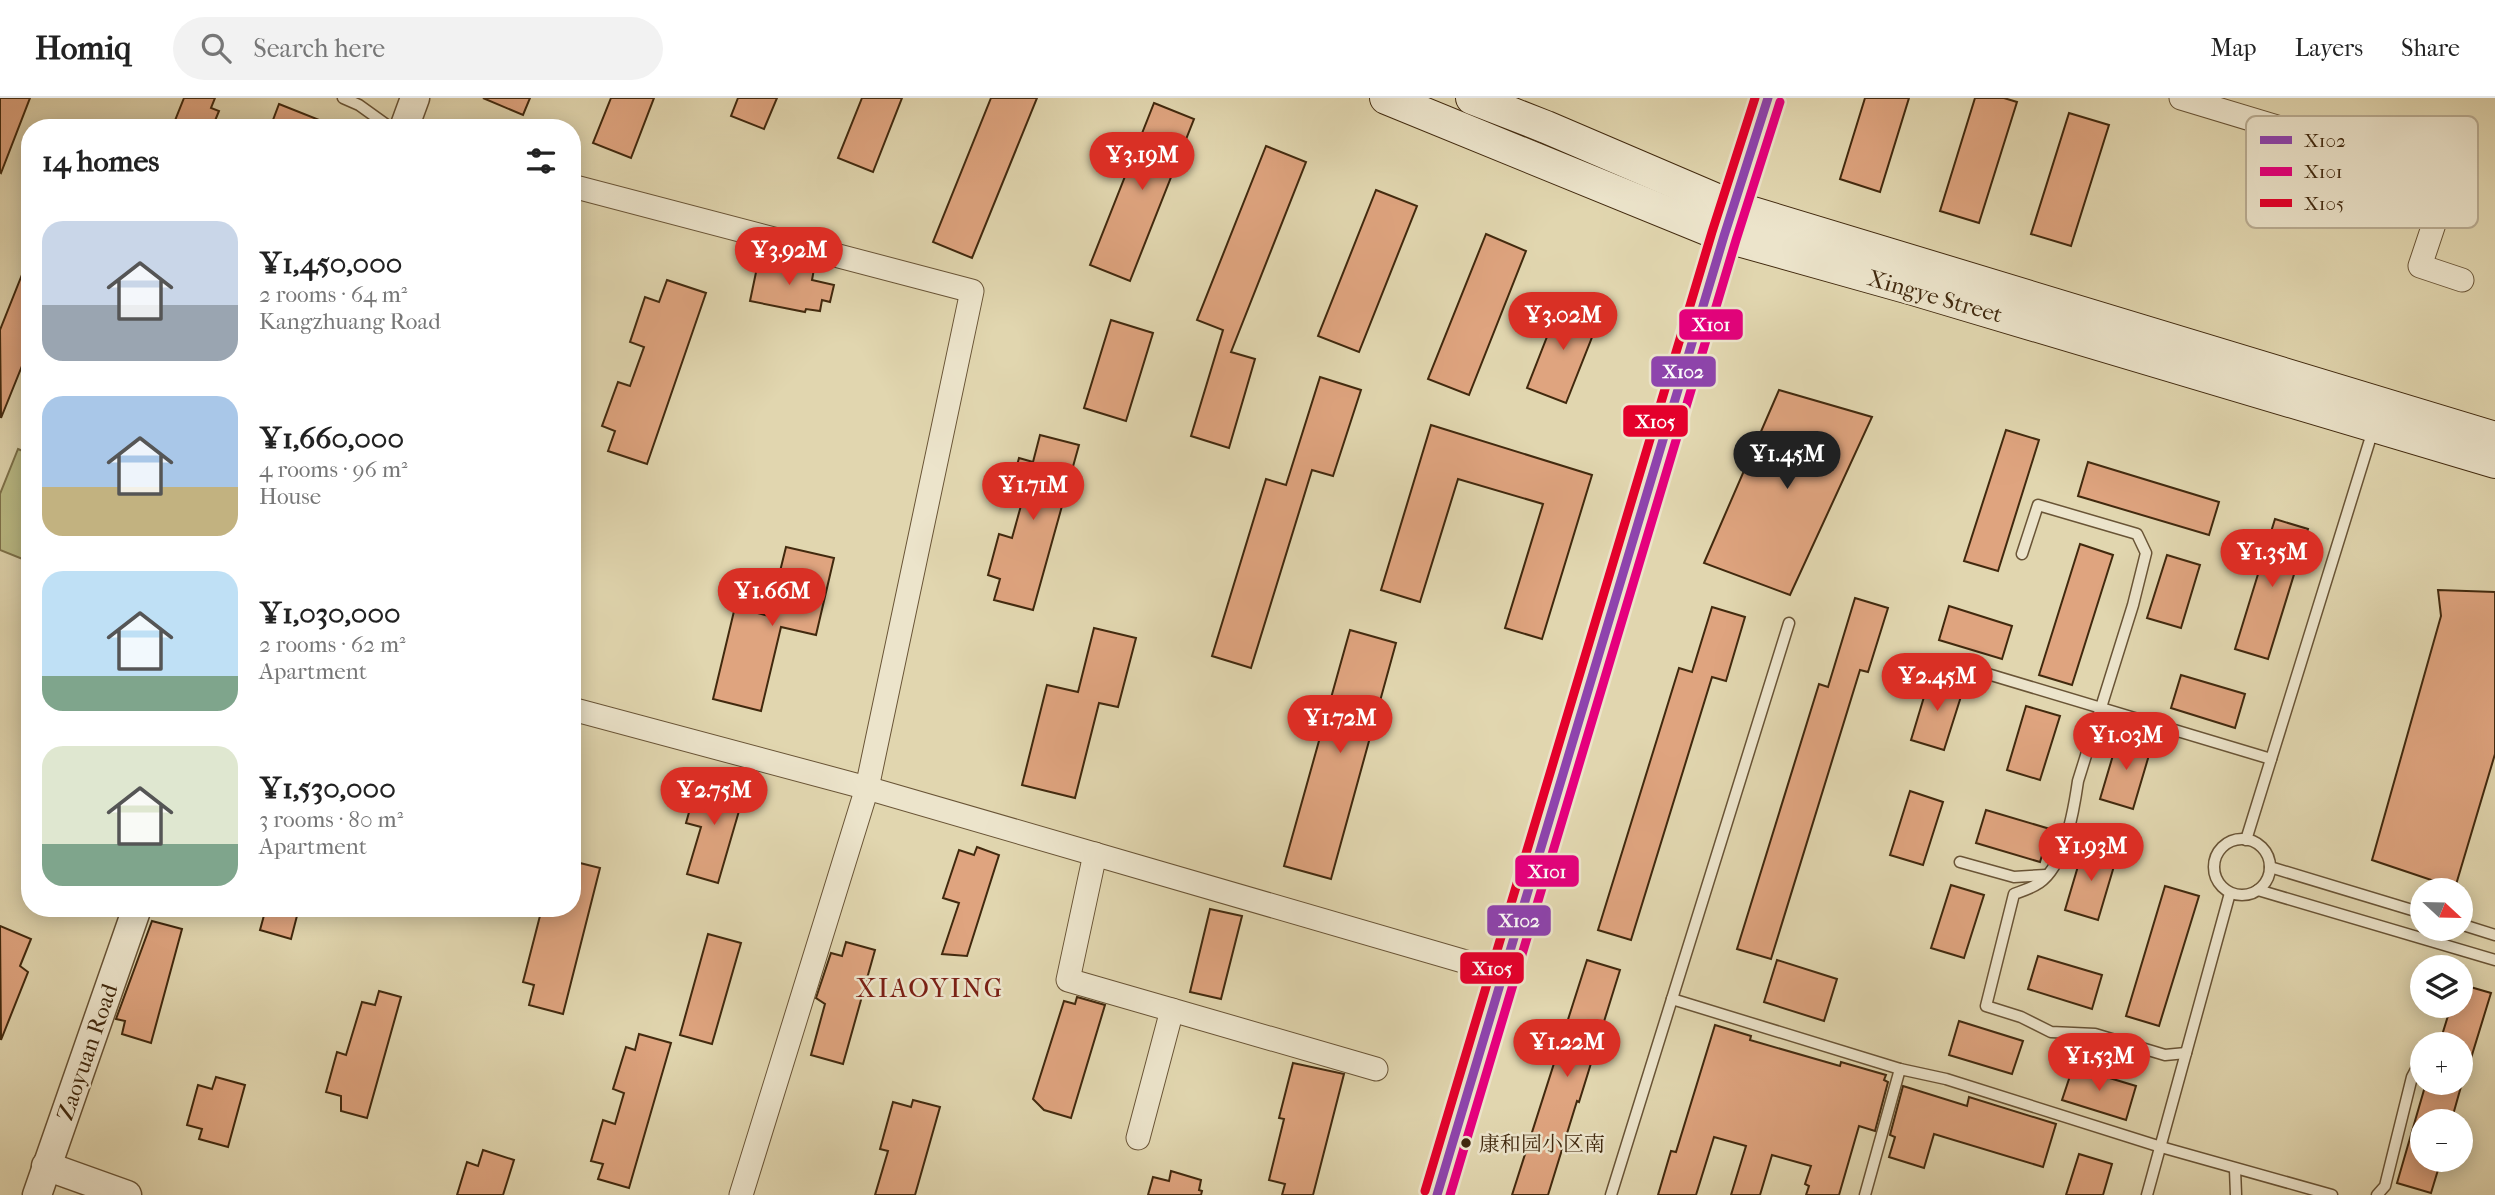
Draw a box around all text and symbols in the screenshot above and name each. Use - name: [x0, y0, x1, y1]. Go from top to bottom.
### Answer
- search box: [173, 17, 663, 80]
- text: Homiq: [35, 29, 131, 68]
- icon: search: [197, 29, 235, 67]
- text: Search here: [253, 33, 385, 64]
- text: Map: [2211, 34, 2257, 62]
- text: Layers: [2295, 34, 2363, 62]
- text: Share: [2401, 34, 2460, 62]
- legend: [2246, 116, 2478, 228]
- text: X102: [2304, 130, 2346, 152]
- pin: ¥3.19M: [1085, 132, 1199, 192]
- text: ¥3.19M: [1105, 141, 1179, 168]
- icon: filters: [522, 142, 560, 180]
- text: 14 homes: [42, 144, 159, 179]
- text: X101: [2304, 161, 2343, 183]
- text: X105: [2304, 193, 2344, 215]
- pin: ¥3.92M: [732, 228, 846, 287]
- text: ¥3.92M: [751, 236, 827, 263]
- text: ¥1,450,000: [259, 246, 402, 281]
- icon: home: [98, 249, 182, 333]
- street label: Xingye Street: [1864, 264, 2006, 329]
- text: 2 rooms · 64 m²: [259, 281, 407, 308]
- pin: ¥3.02M: [1506, 292, 1620, 352]
- text: ¥3.02M: [1524, 301, 1602, 328]
- text: Kangzhuang Road: [259, 308, 441, 335]
- line badge: X101: [1678, 308, 1744, 341]
- text: X101: [1691, 314, 1730, 336]
- line badge: X102: [1650, 355, 1717, 388]
- text: X102: [1661, 361, 1704, 383]
- line badge: X105: [1622, 404, 1689, 438]
- text: X105: [1634, 411, 1675, 433]
- text: ¥1,660,000: [259, 421, 404, 456]
- icon: home: [98, 424, 182, 508]
- pin: ¥1.45M: [1730, 432, 1844, 491]
- text: ¥1.45M: [1749, 440, 1825, 467]
- text: 4 rooms · 96 m²: [259, 456, 408, 483]
- pin: ¥1.71M: [976, 462, 1090, 522]
- text: ¥1.71M: [998, 471, 1068, 498]
- text: House: [259, 483, 321, 510]
- pin: ¥1.35M: [2215, 530, 2329, 589]
- text: ¥1.35M: [2237, 538, 2307, 565]
- pin: ¥1.66M: [715, 568, 829, 628]
- text: ¥1.66M: [734, 577, 810, 604]
- text: ¥1,030,000: [259, 596, 401, 631]
- icon: home: [98, 599, 182, 683]
- text: 2 rooms · 62 m²: [259, 631, 406, 658]
- pin: ¥2.45M: [1880, 654, 1994, 713]
- text: Apartment: [259, 658, 367, 685]
- text: ¥2.45M: [1898, 662, 1976, 689]
- pin: ¥1.72M: [1283, 696, 1397, 755]
- text: ¥1.72M: [1303, 704, 1377, 731]
- pin: ¥1.03M: [2069, 712, 2183, 772]
- text: ¥1.03M: [2089, 721, 2163, 748]
- pin: ¥2.75M: [657, 768, 771, 827]
- text: ¥1,530,000: [259, 771, 396, 806]
- icon: home: [98, 774, 182, 858]
- text: ¥2.75M: [677, 776, 751, 803]
- text: 3 rooms · 80 m²: [259, 806, 403, 833]
- pin: ¥1.93M: [2034, 824, 2148, 883]
- text: ¥1.93M: [2055, 832, 2127, 859]
- text: Apartment: [259, 833, 367, 860]
- line badge: X101: [1514, 854, 1580, 888]
- text: X101: [1527, 861, 1566, 883]
- north arrow: [2410, 878, 2473, 942]
- map controls: [2410, 878, 2473, 1172]
- line badge: X102: [1486, 904, 1552, 937]
- text: X102: [1497, 910, 1540, 932]
- line badge: X105: [1459, 951, 1525, 985]
- button: layers: [2410, 955, 2473, 1018]
- text: X105: [1471, 958, 1512, 980]
- district label: XIAOYING: [856, 973, 1004, 1004]
- street label: Zaoyuan Road: [52, 980, 124, 1124]
- pin: ¥1.22M: [1510, 1020, 1624, 1079]
- text: ¥1.22M: [1529, 1028, 1605, 1055]
- button: +: [2410, 1032, 2473, 1095]
- pin: ¥1.53M: [2042, 1034, 2156, 1093]
- text: ¥1.53M: [2064, 1042, 2134, 1069]
- button: −: [2410, 1109, 2473, 1172]
- place label: 康和园小区南: [1479, 1132, 1605, 1156]
- marker: 康和园小区南: [1459, 1136, 1473, 1150]

